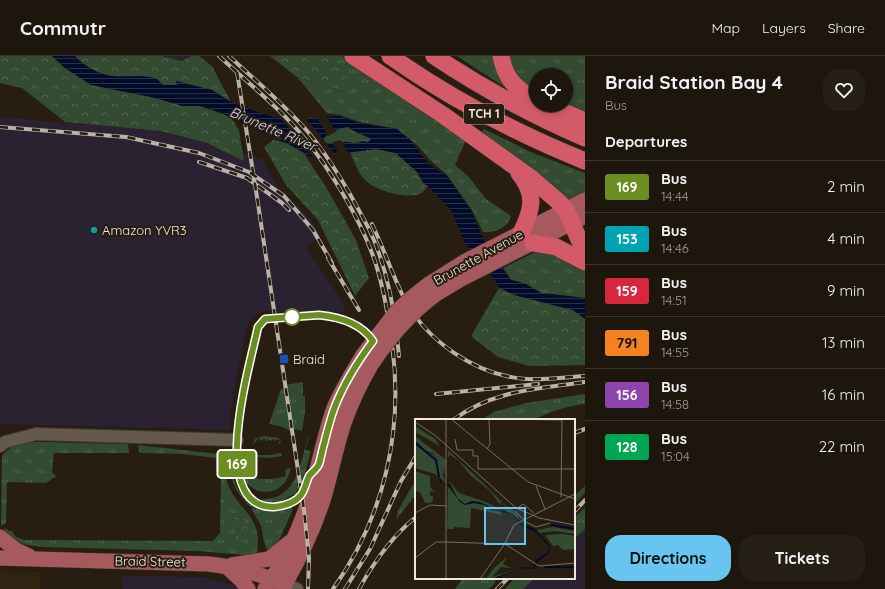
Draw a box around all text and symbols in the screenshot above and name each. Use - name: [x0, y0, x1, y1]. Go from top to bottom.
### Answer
- text: Commutr: [20, 16, 106, 40]
- text: Map: [711, 19, 740, 37]
- text: Layers: [762, 19, 806, 37]
- text: Share: [828, 19, 865, 37]
- map controls: [529, 68, 573, 112]
- button: locate: [529, 68, 573, 112]
- button: heart: [823, 69, 865, 111]
- text: Braid Station Bay 4: [605, 70, 783, 94]
- text: Bus: [605, 97, 627, 113]
- water label: Brunette River: [227, 103, 321, 156]
- road number: TCH 1: [464, 104, 504, 124]
- text: Departures: [605, 132, 687, 151]
- text: Bus: [661, 169, 687, 188]
- text: 2 min: [827, 177, 865, 196]
- text: 169: [616, 178, 638, 196]
- text: 14:44: [661, 188, 689, 204]
- text: Bus: [661, 221, 687, 240]
- place label: Amazon YVR3: [102, 222, 187, 238]
- marker: Amazon YVR3: [89, 225, 99, 235]
- street label: Brunette Avenue: [430, 226, 526, 288]
- text: 4 min: [827, 229, 865, 248]
- text: 153: [616, 230, 638, 248]
- text: 14:46: [661, 240, 689, 256]
- text: Bus: [661, 273, 687, 292]
- text: 9 min: [827, 281, 865, 300]
- text: 159: [616, 282, 638, 300]
- text: 14:51: [661, 292, 687, 308]
- unlabelled marker: [283, 308, 301, 326]
- text: Bus: [661, 325, 687, 344]
- text: 13 min: [822, 333, 865, 352]
- text: 791: [616, 334, 638, 352]
- text: 14:55: [661, 344, 689, 360]
- place label: Braid: [293, 351, 325, 367]
- marker: Braid: [278, 353, 290, 365]
- text: Bus: [661, 377, 687, 396]
- text: 16 min: [822, 385, 865, 404]
- text: 156: [616, 386, 638, 404]
- text: 14:58: [661, 396, 689, 412]
- inset map: [415, 419, 575, 579]
- text: Bus: [661, 429, 687, 448]
- text: 22 min: [819, 437, 865, 456]
- text: 128: [616, 438, 638, 456]
- text: 15:04: [661, 448, 690, 464]
- line badge: 169: [214, 451, 260, 477]
- text: 169: [226, 455, 248, 473]
- button: Directions: [605, 535, 731, 581]
- button: Tickets: [739, 535, 865, 581]
- street label: Braid Street: [114, 552, 186, 570]

